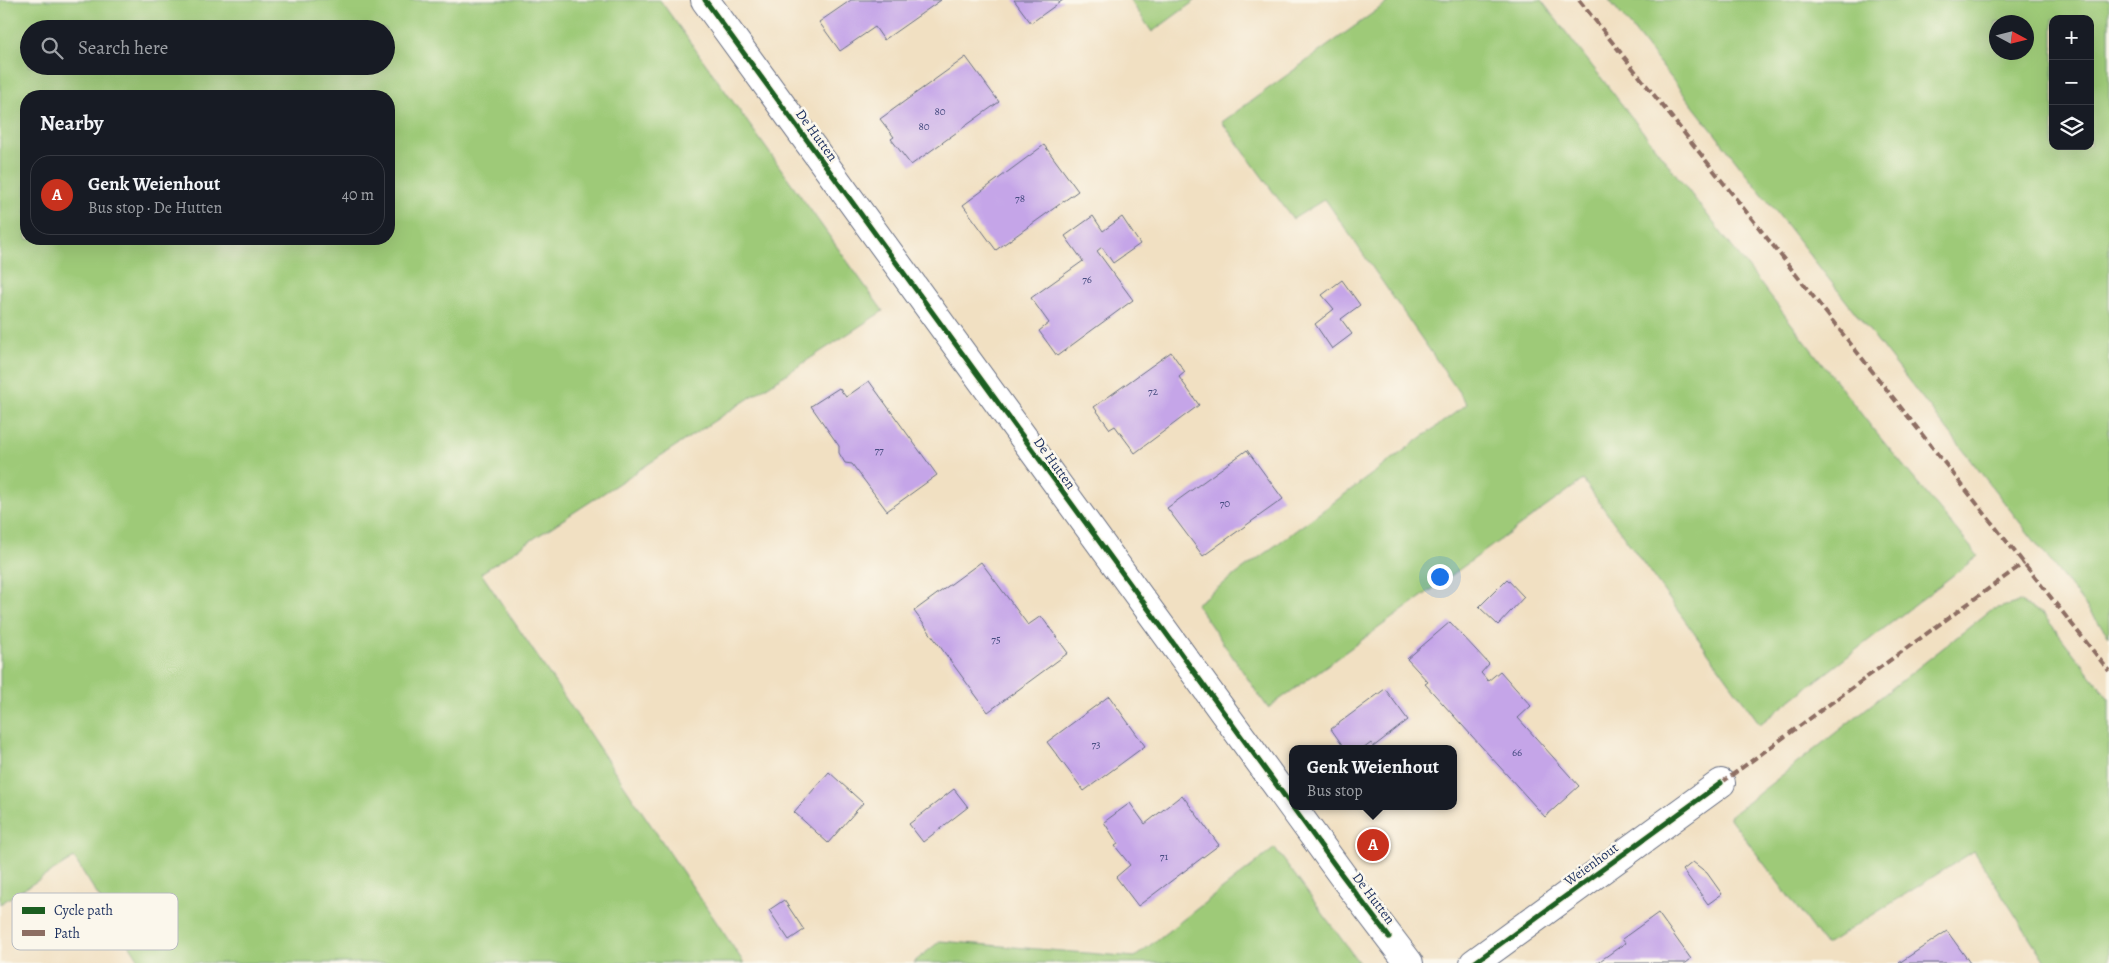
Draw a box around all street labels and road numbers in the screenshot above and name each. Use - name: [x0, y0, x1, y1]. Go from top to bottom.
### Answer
- street label: De Hutten: [791, 105, 842, 165]
- street label: De Hutten: [1029, 433, 1080, 493]
- street label: Weienhout: [1559, 838, 1623, 891]
- street label: De Hutten: [1348, 869, 1399, 928]

